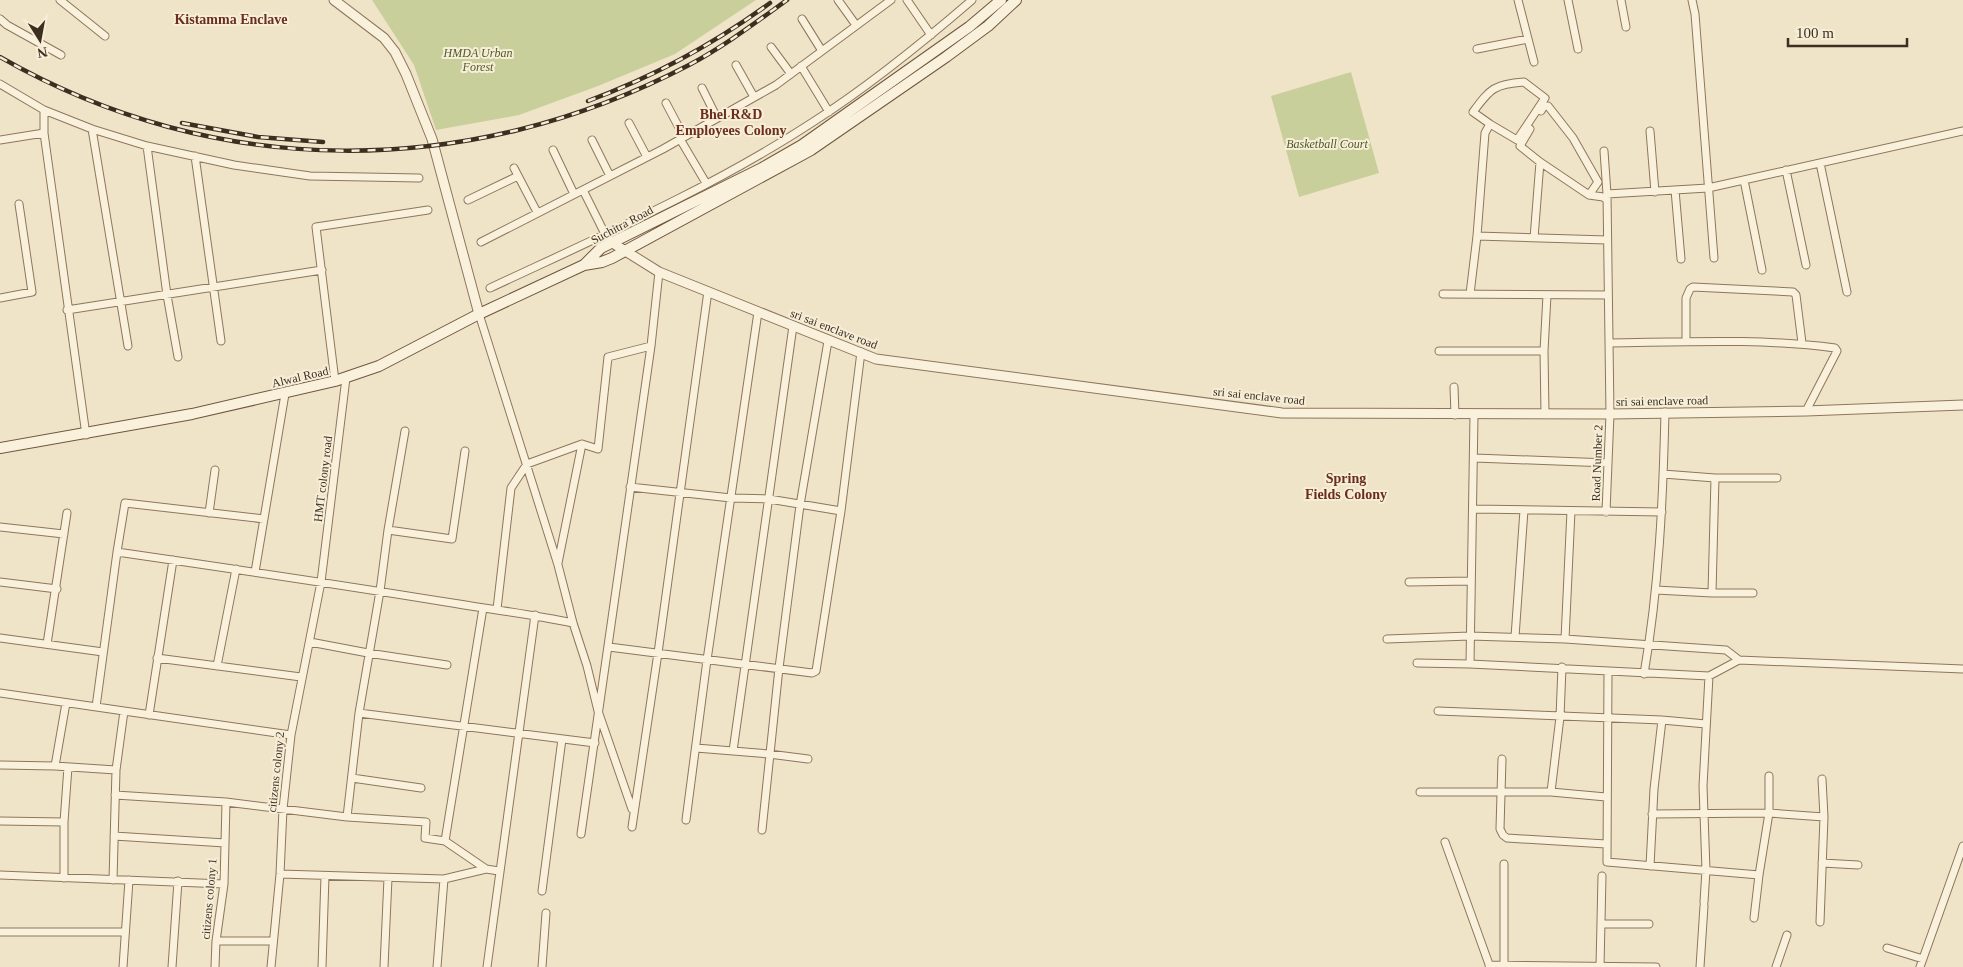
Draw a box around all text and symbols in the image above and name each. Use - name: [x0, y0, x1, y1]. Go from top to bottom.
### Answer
- district label: Kistamma Enclave: [174, 12, 288, 27]
- north arrow: [15, 15, 65, 65]
- scale bar: [1788, 15, 1907, 47]
- text: 100 m: [1796, 25, 1834, 41]
- text: N: [36, 44, 49, 61]
- park label: HMDA Urban Forest: [443, 46, 512, 74]
- district label: Bhel R&D Employees Colony: [676, 107, 786, 138]
- park label: Basketball Court: [1286, 137, 1368, 151]
- street label: Suchitra Road: [589, 203, 655, 247]
- street label: sri sai enclave road: [788, 306, 880, 352]
- street label: Alwal Road: [270, 364, 330, 390]
- street label: sri sai enclave road: [1212, 384, 1306, 408]
- street label: sri sai enclave road: [1616, 393, 1708, 409]
- street label: Road Number 2: [1589, 424, 1605, 502]
- street label: HMT colony road: [311, 435, 335, 523]
- district label: Spring Fields Colony: [1305, 471, 1387, 502]
- street label: citizens colony 2: [265, 731, 287, 813]
- street label: citizens colony 1: [198, 858, 220, 940]

